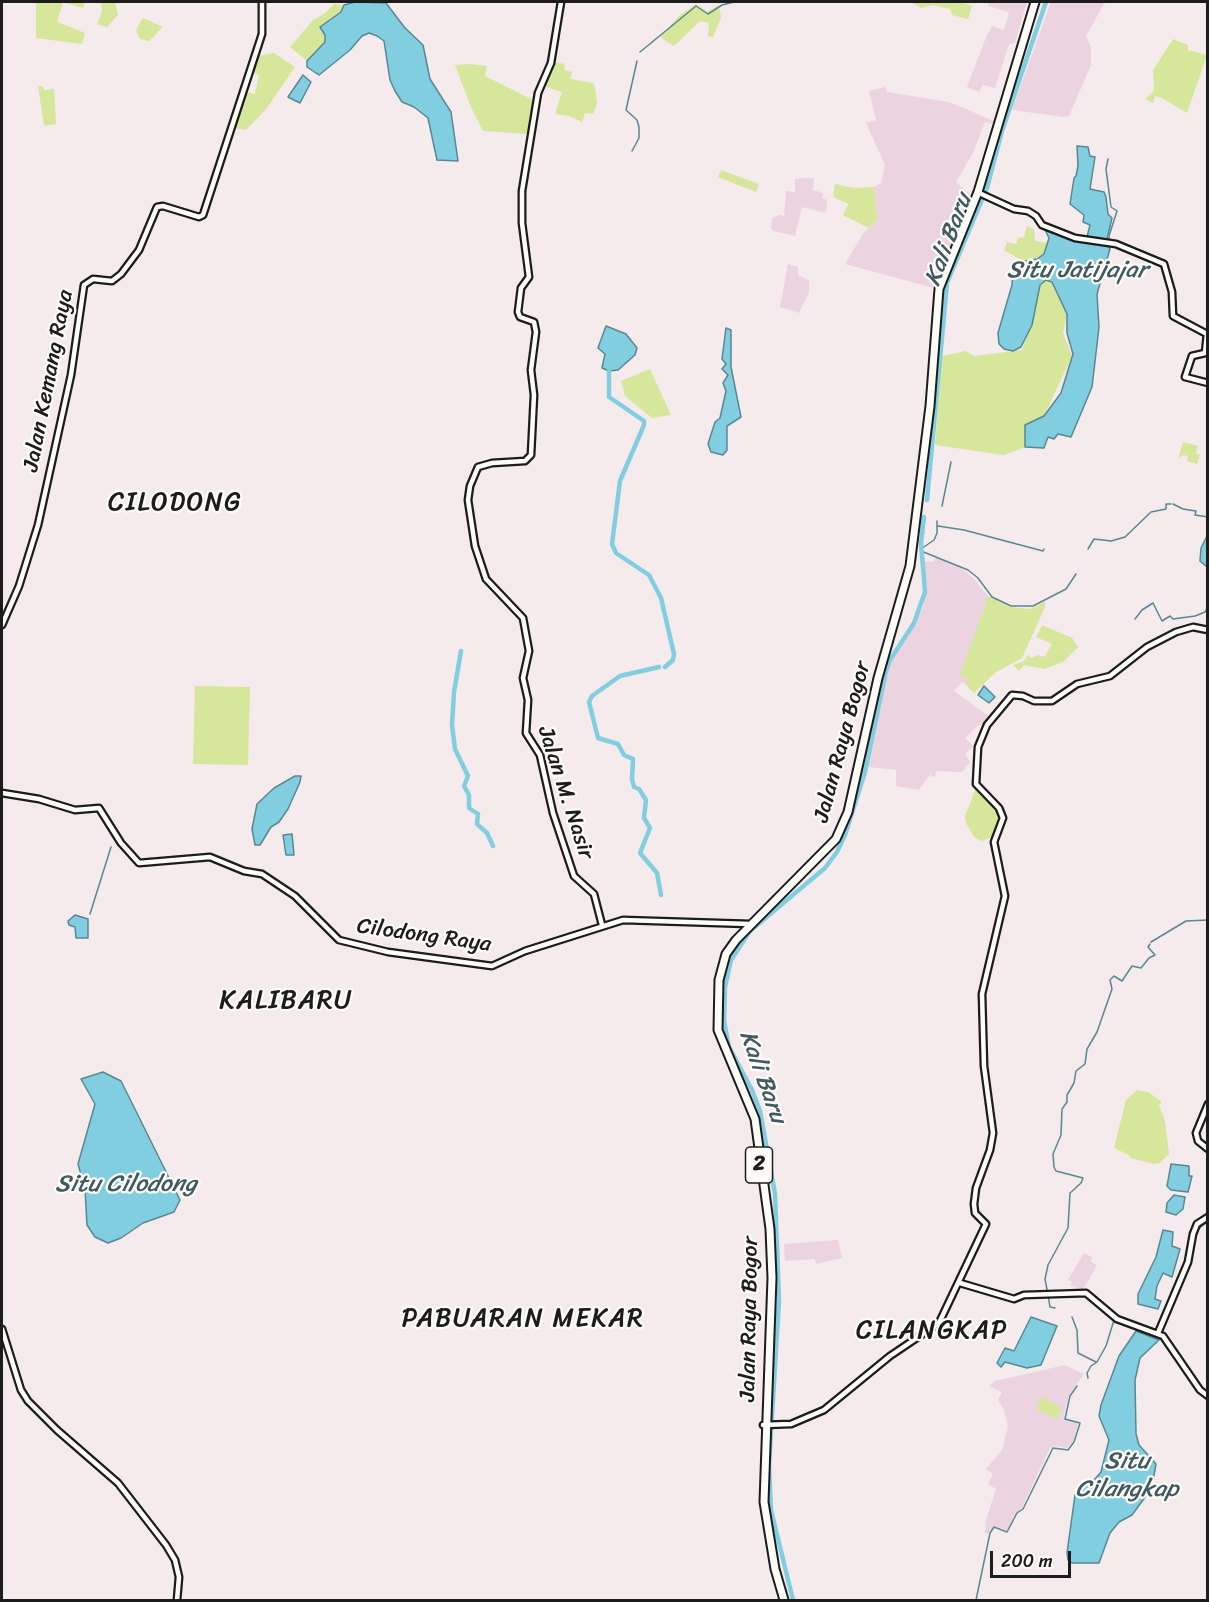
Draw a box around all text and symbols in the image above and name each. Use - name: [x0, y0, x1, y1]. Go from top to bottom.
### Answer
- water label: Kali Baru: [919, 190, 979, 290]
- water label: Situ Jatijajar: [1007, 257, 1147, 285]
- street label: Jalan Kemang Raya: [18, 288, 80, 474]
- district label: CILODONG: [108, 487, 242, 519]
- street label: Jalan Raya Bogor: [809, 659, 877, 825]
- street label: Jalan M. Nasir: [531, 723, 599, 863]
- street label: Cilodong Raya: [355, 914, 493, 958]
- district label: KALIBARU: [220, 985, 352, 1017]
- water label: Kali Baru: [732, 1027, 792, 1127]
- road number: 2: [746, 1147, 772, 1183]
- water label: Situ Cilodong: [55, 1171, 197, 1199]
- street label: Jalan Raya Bogor: [735, 1236, 765, 1402]
- district label: PABUARAN MEKAR: [401, 1303, 645, 1335]
- district label: CILANGKAP: [856, 1315, 1008, 1347]
- water label: Situ Cilangkap: [1075, 1448, 1179, 1504]
- scale bar: [993, 1539, 1074, 1577]
- text: 200 m: [1001, 1545, 1053, 1577]

